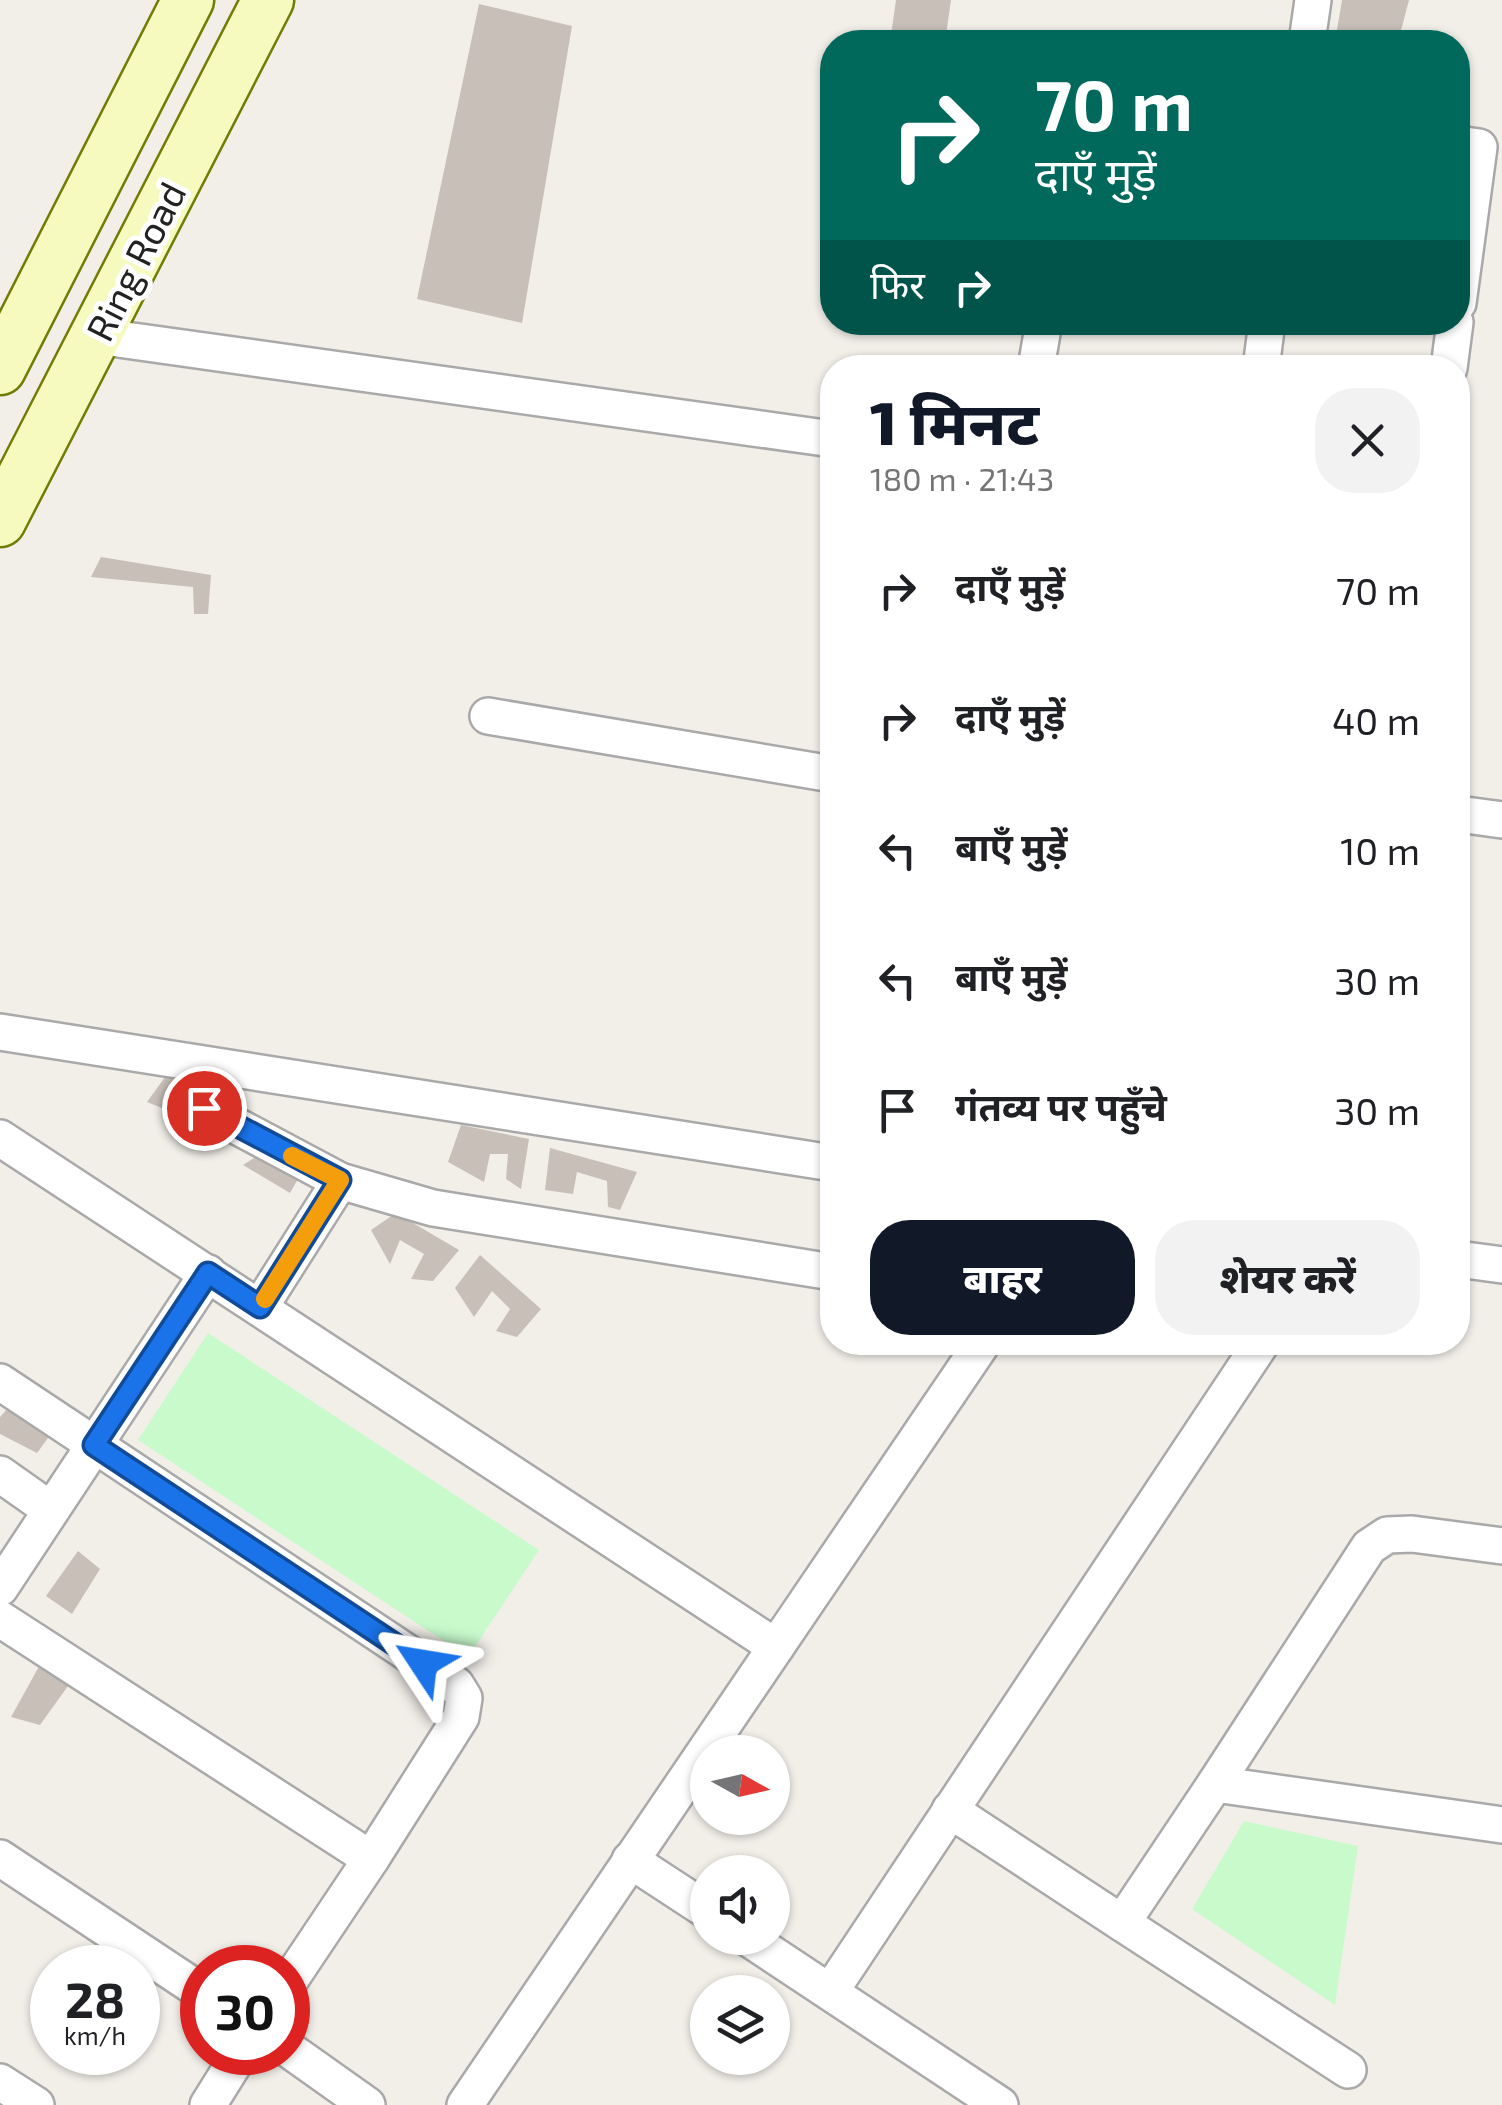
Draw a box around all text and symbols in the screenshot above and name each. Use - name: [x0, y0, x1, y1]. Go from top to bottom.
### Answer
- text: 70 m: [1035, 61, 1193, 145]
- icon: right: [870, 70, 1000, 200]
- text: दाएँ मुड़ें: [1035, 146, 1156, 200]
- street label: Ring Road: [75, 174, 195, 348]
- icon: right: [945, 260, 1000, 315]
- text: फिर: [870, 261, 925, 307]
- text: 1 मिनट: [870, 385, 1039, 457]
- button: close: [1315, 388, 1420, 493]
- text: 180 m · 21:43: [870, 459, 1054, 497]
- icon: right: [870, 563, 925, 618]
- text: दाएँ मुड़ें: [955, 563, 1065, 609]
- text: 70 m: [1336, 567, 1420, 613]
- icon: right: [870, 693, 925, 748]
- text: दाएँ मुड़ें: [955, 693, 1065, 739]
- text: 40 m: [1332, 697, 1420, 743]
- icon: left: [870, 823, 925, 878]
- text: बाएँ मुड़ें: [955, 823, 1067, 869]
- text: 10 m: [1340, 827, 1420, 873]
- icon: left: [870, 953, 925, 1008]
- text: बाएँ मुड़ें: [955, 953, 1067, 999]
- text: 30 m: [1334, 957, 1420, 1003]
- pin: [162, 1066, 247, 1151]
- icon: arrive: [177, 1081, 232, 1136]
- icon: arrive: [870, 1083, 925, 1138]
- text: गंतव्य पर पहुँचे: [955, 1083, 1167, 1129]
- text: 30 m: [1334, 1087, 1420, 1133]
- button: बाहर: [870, 1220, 1135, 1335]
- button: शेयर करें: [1155, 1220, 1420, 1335]
- position arrow: [371, 1611, 475, 1715]
- north arrow: [690, 1735, 790, 1835]
- map controls: [690, 1735, 790, 2075]
- button: sound: [690, 1855, 790, 1955]
- speed limit sign: 30: [180, 1945, 310, 2075]
- text: 28: [65, 1968, 125, 2028]
- button: layers: [690, 1975, 790, 2075]
- text: km/h: [64, 2020, 126, 2050]

